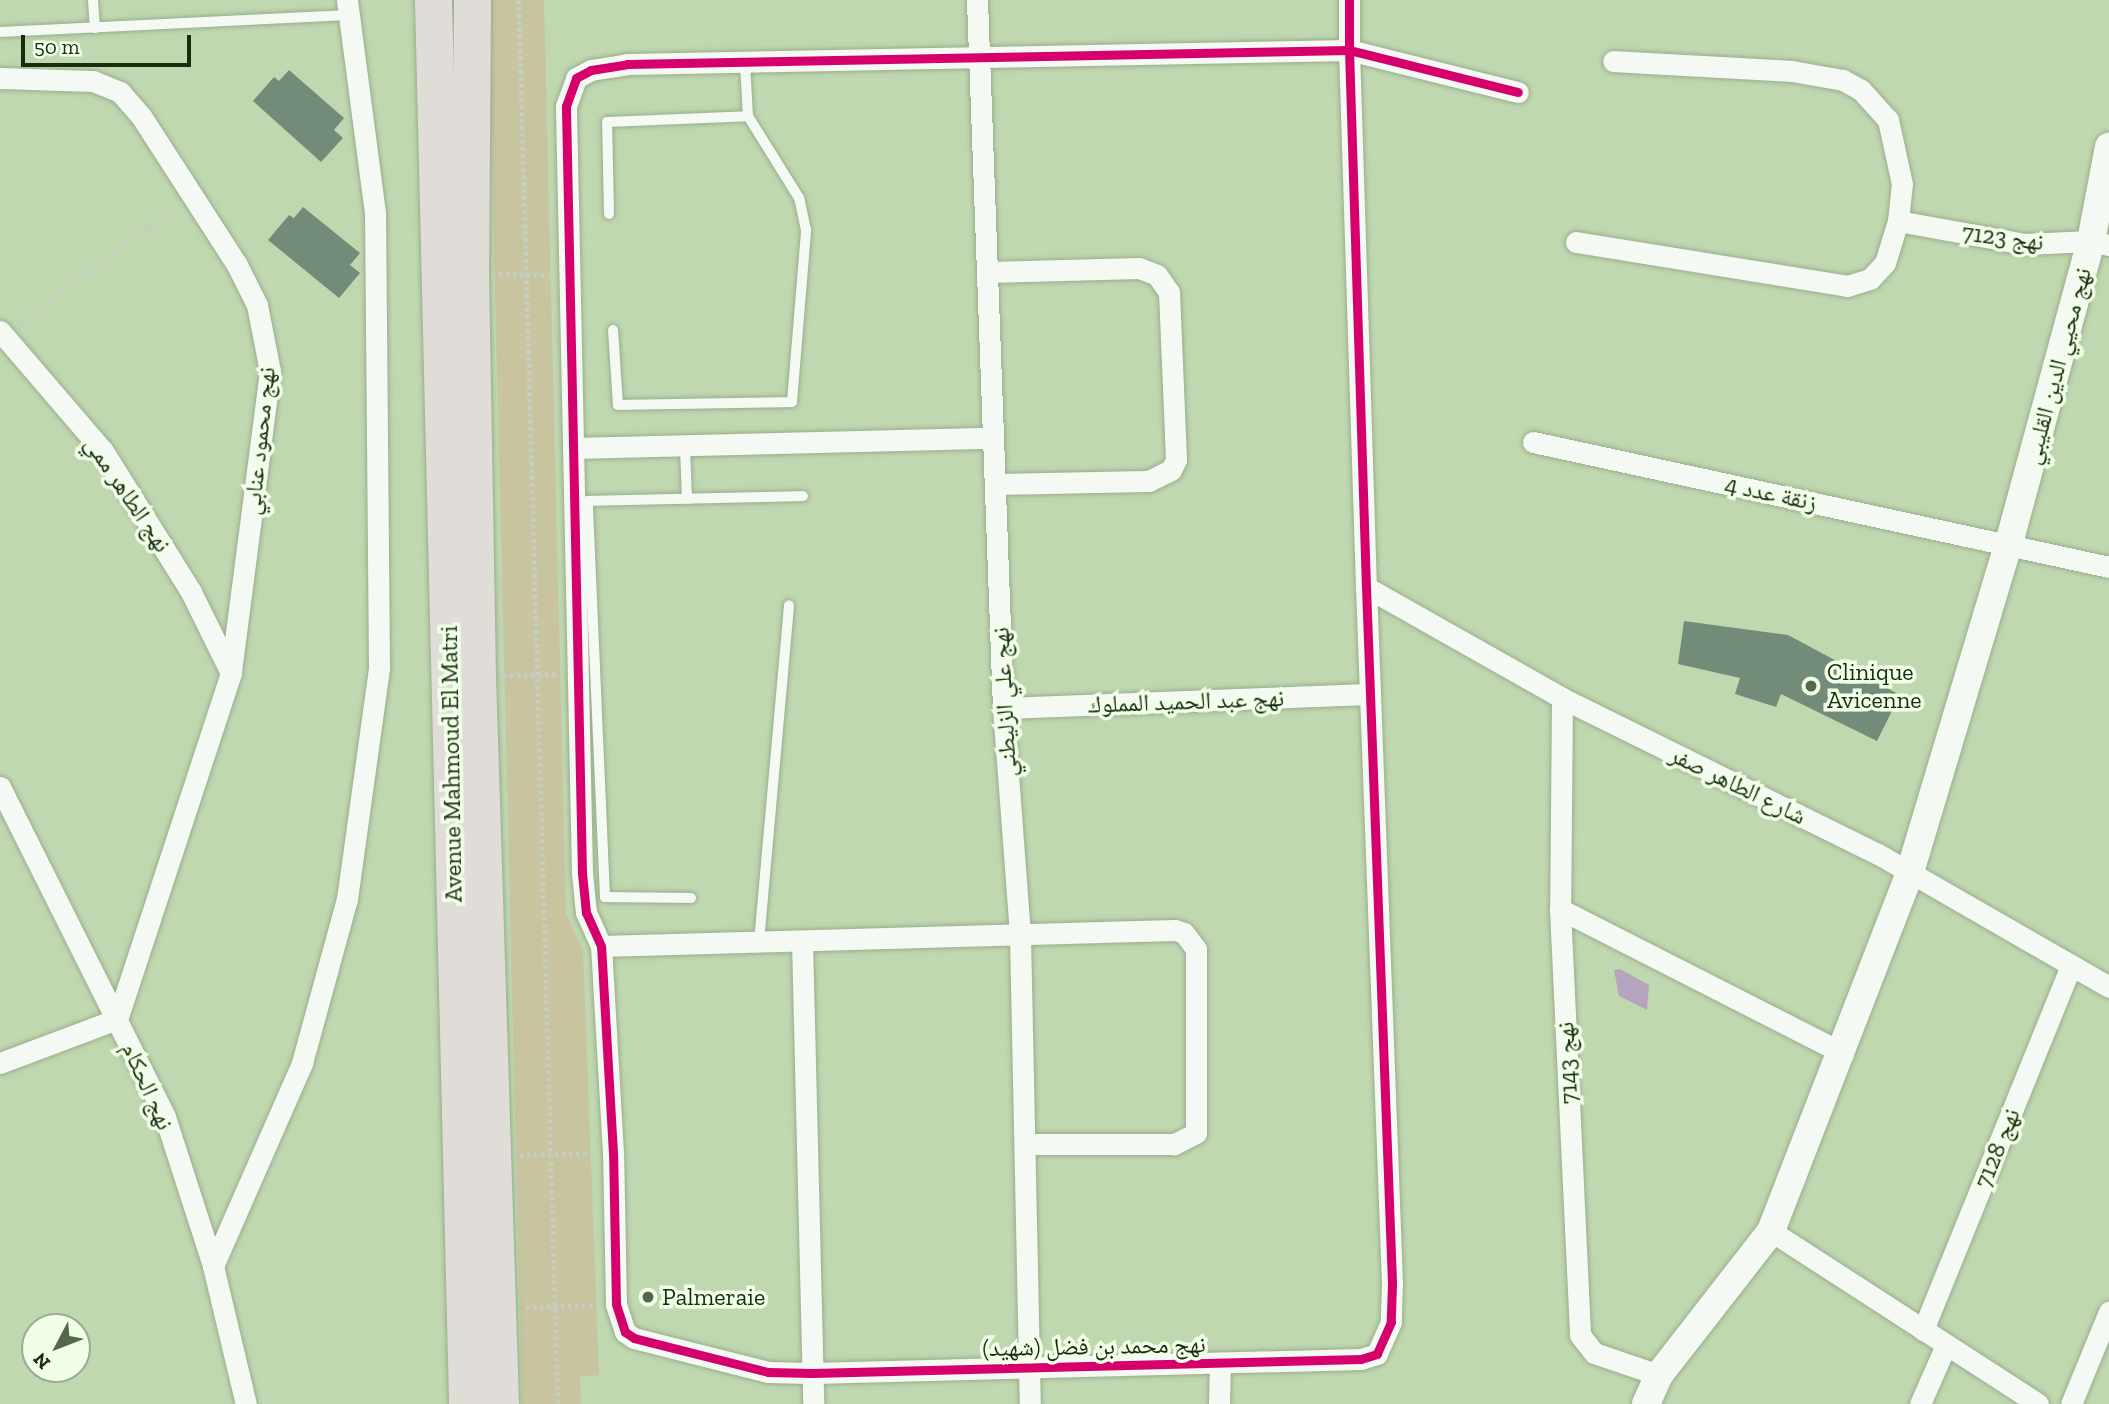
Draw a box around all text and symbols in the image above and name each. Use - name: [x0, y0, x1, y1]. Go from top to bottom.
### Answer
- scale bar: [24, 21, 194, 65]
- text: 50 m: [34, 34, 80, 59]
- street label: نهج 7123: [1961, 218, 2045, 256]
- street label: نهج محيي الدين القليبي: [2017, 264, 2097, 468]
- street label: نهج محمود عنابي: [237, 365, 281, 517]
- street label: نهج الطاهر ممي: [79, 430, 177, 558]
- street label: زنقة عدد 4: [1722, 469, 1820, 517]
- street label: Avenue Mahmoud El Matri: [434, 625, 468, 903]
- street label: نهج علي الزليطني: [986, 626, 1022, 778]
- place label: Clinique Avicenne: [1827, 658, 1922, 714]
- marker: Clinique Avicenne: [1801, 676, 1821, 696]
- street label: نهج عبد الحميد المملوك: [1087, 683, 1285, 719]
- street label: شارع الطاهر صفر: [1665, 740, 1811, 830]
- street label: نهج 7143: [1550, 1021, 1584, 1105]
- street label: نهج الحكام: [116, 1038, 180, 1134]
- street label: نهج 7128: [1968, 1104, 2026, 1192]
- place label: Palmeraie: [662, 1283, 765, 1311]
- marker: Palmeraie: [640, 1289, 656, 1305]
- north arrow: [21, 1313, 91, 1383]
- street label: نهج محمد بن فضل (شهيد): [982, 1330, 1206, 1362]
- text: N: [28, 1348, 55, 1374]

